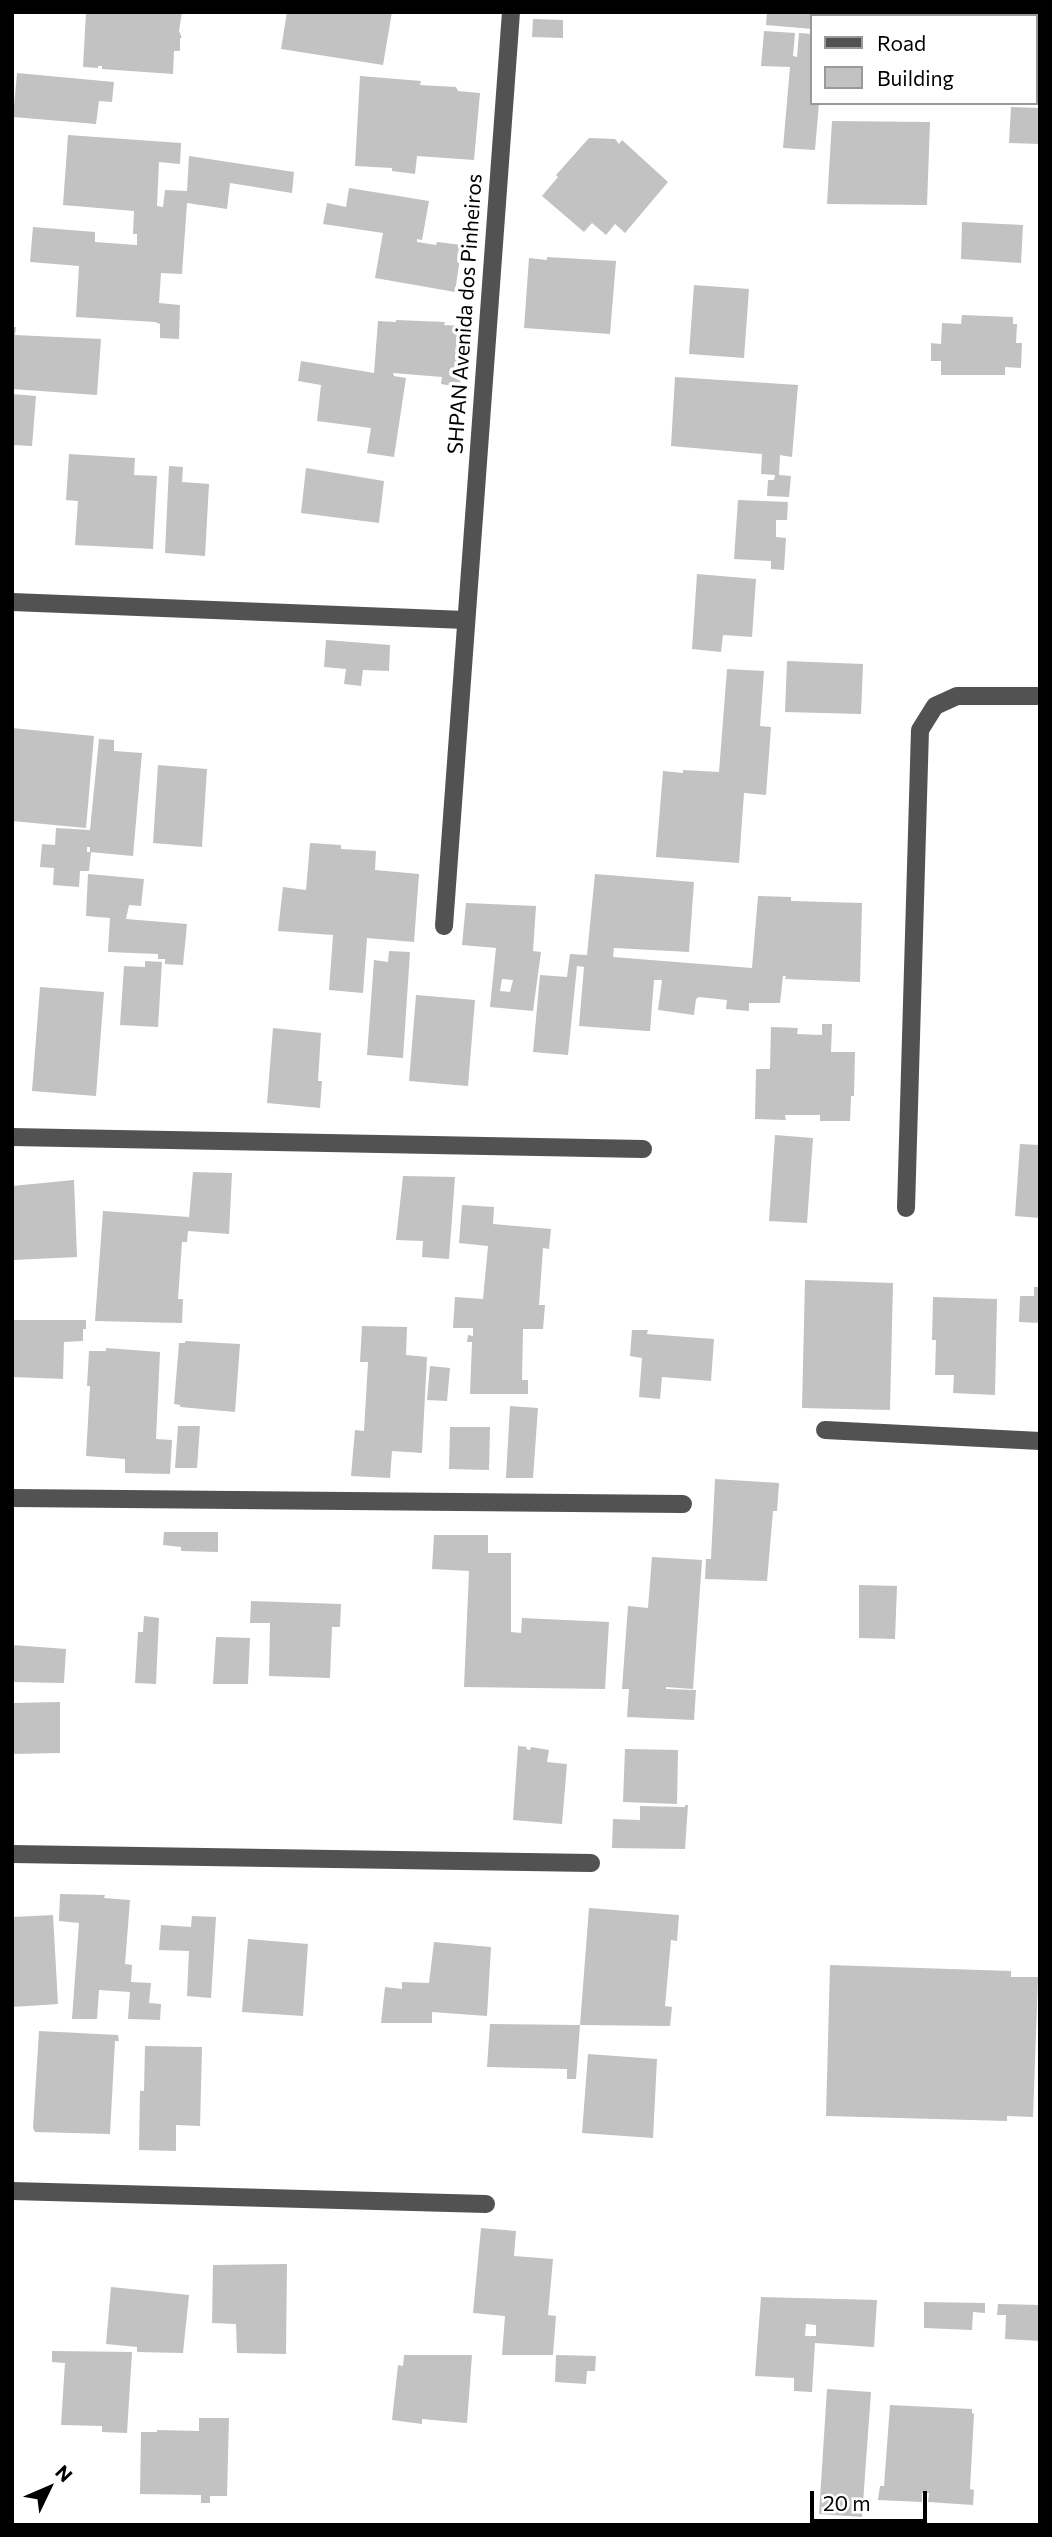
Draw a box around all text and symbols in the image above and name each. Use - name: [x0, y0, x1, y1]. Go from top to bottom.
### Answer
- legend: [810, 14, 1038, 105]
- text: Road: [877, 30, 926, 55]
- text: Building: [877, 65, 954, 90]
- street label: SHPAN Avenida dos Pinheiros: [443, 173, 487, 455]
- north arrow: [14, 2453, 84, 2523]
- text: N: [51, 2460, 78, 2486]
- scale bar: [814, 2478, 931, 2522]
- text: 20 m: [823, 2490, 871, 2515]

